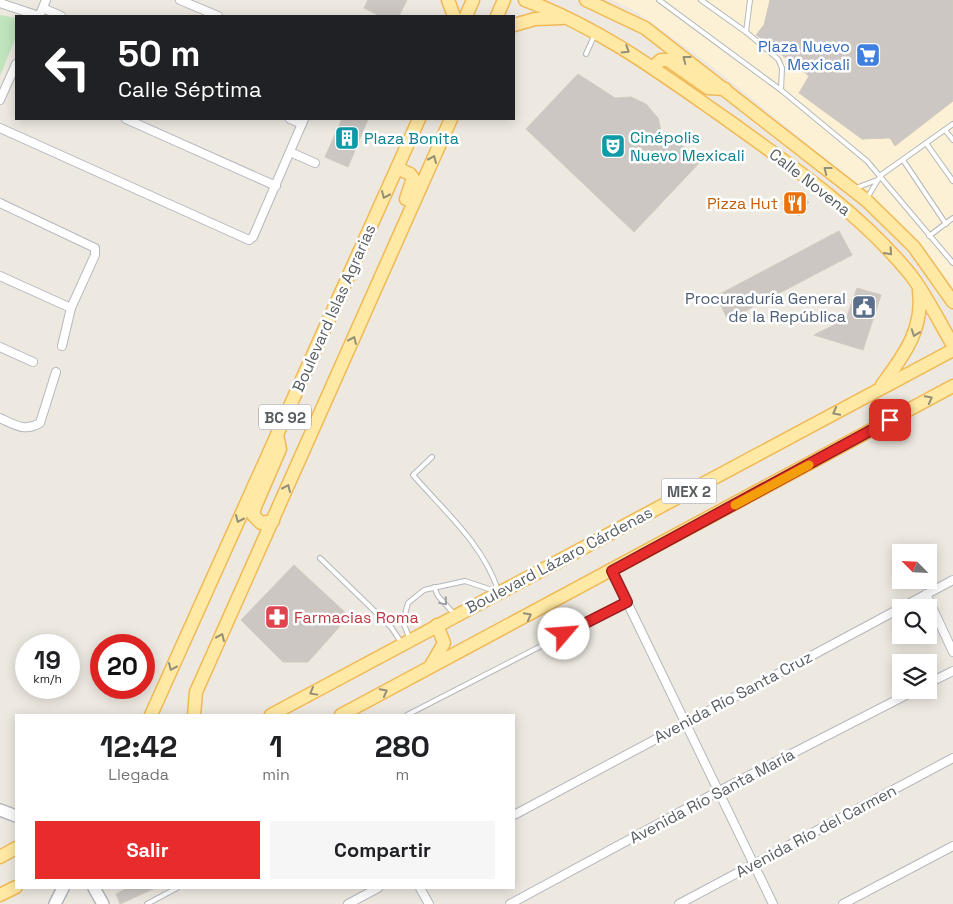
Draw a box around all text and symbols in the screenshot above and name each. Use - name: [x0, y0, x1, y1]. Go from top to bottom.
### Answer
- text: 50 m: [118, 32, 200, 76]
- icon: left: [35, 35, 100, 100]
- place label: Plaza Nuevo Mexicali: [758, 36, 850, 75]
- supermarket icon: Plaza Nuevo Mexicali: [855, 42, 881, 68]
- one-way arrow: [621, 44, 630, 53]
- one-way arrow: [682, 56, 692, 65]
- text: Calle Séptima: [118, 75, 262, 103]
- building icon: Plaza Bonita: [334, 125, 360, 151]
- place label: Cinépolis Nuevo Mexicali: [630, 127, 745, 166]
- place label: Plaza Bonita: [364, 128, 459, 149]
- theatre icon: Cinépolis Nuevo Mexicali: [600, 133, 626, 159]
- street label: Calle Novena: [765, 144, 855, 220]
- one-way arrow: [427, 155, 438, 164]
- one-way arrow: [824, 167, 833, 175]
- one-way arrow: [381, 190, 391, 199]
- restaurant icon: Pizza Hut: [782, 190, 808, 216]
- place label: Pizza Hut: [707, 193, 778, 214]
- street label: Boulevard Islas Agrarias: [287, 221, 381, 395]
- one-way arrow: [884, 246, 893, 255]
- place label: Procuraduría General de la República: [685, 288, 846, 327]
- public building icon: Procuraduría General de la República: [851, 294, 877, 320]
- one-way arrow: [911, 328, 921, 337]
- one-way arrow: [346, 336, 357, 345]
- one-way arrow: [924, 395, 933, 405]
- pin: [869, 399, 911, 441]
- road number: BC 92: [259, 404, 311, 430]
- one-way arrow: [833, 405, 842, 415]
- icon: arrive: [876, 406, 904, 434]
- road number: MEX 2: [662, 478, 716, 504]
- one-way arrow: [281, 484, 291, 493]
- street label: Boulevard Lázaro Cárdenas: [462, 502, 656, 618]
- one-way arrow: [235, 514, 245, 523]
- north arrow: [892, 544, 938, 589]
- map controls: [892, 544, 937, 699]
- one-way arrow: [438, 596, 447, 605]
- button: search: [892, 599, 937, 644]
- pharmacy icon: Farmacias Roma: [264, 604, 290, 630]
- place label: Farmacias Roma: [294, 607, 419, 628]
- position arrow: [537, 607, 589, 659]
- one-way arrow: [523, 612, 532, 622]
- one-way arrow: [214, 633, 225, 642]
- speed limit sign: 20: [90, 634, 155, 699]
- text: 19: [34, 644, 61, 676]
- street label: Avenida Río Santa Cruz: [650, 646, 816, 748]
- button: layers: [892, 654, 937, 699]
- one-way arrow: [168, 662, 179, 671]
- text: km/h: [33, 671, 62, 687]
- one-way arrow: [309, 686, 318, 696]
- one-way arrow: [379, 688, 388, 698]
- text: 12:42: [100, 727, 177, 766]
- text: 1: [269, 727, 283, 766]
- text: 280: [375, 727, 430, 766]
- street label: Avenida Río Santa María: [626, 743, 798, 849]
- text: Llegada: [108, 764, 169, 785]
- text: min: [262, 764, 290, 785]
- text: m: [395, 764, 409, 785]
- street label: Avenida Río del Carmen: [732, 780, 900, 882]
- button: Salir: [35, 821, 260, 879]
- button: Compartir: [270, 821, 495, 879]

